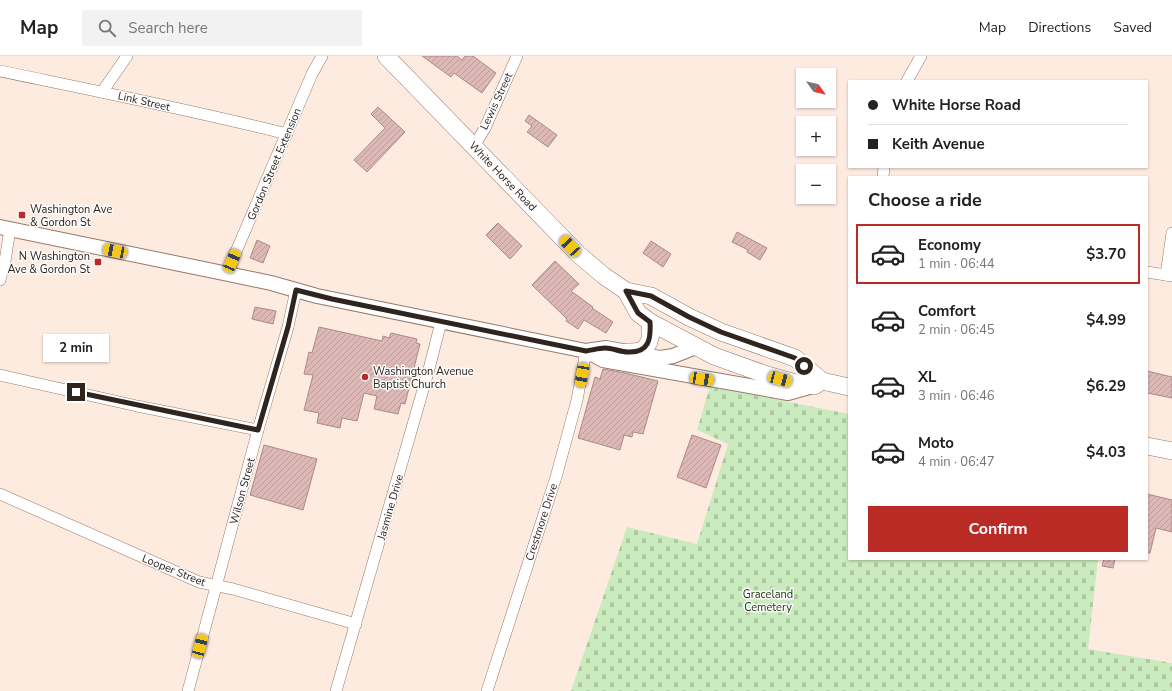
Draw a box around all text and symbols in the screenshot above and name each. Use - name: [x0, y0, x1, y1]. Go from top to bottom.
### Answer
- search box: [82, 10, 362, 46]
- text: Map: [20, 15, 58, 41]
- icon: search: [96, 17, 118, 39]
- text: Search here: [128, 18, 208, 38]
- text: Map: [979, 18, 1006, 37]
- text: Directions: [1028, 18, 1091, 37]
- text: Saved: [1113, 18, 1152, 37]
- north arrow: [796, 68, 836, 108]
- map controls: [796, 68, 836, 204]
- street label: Lewis Street: [477, 70, 516, 132]
- street label: Link Street: [116, 88, 172, 115]
- text: White Horse Road: [892, 95, 1021, 115]
- street label: Gordon Street Extension: [244, 106, 305, 223]
- button: +: [796, 116, 836, 156]
- text: Keith Avenue: [892, 134, 985, 154]
- street label: White Horse Road: [466, 138, 540, 214]
- button: −: [796, 164, 836, 204]
- text: Choose a ride: [868, 188, 982, 212]
- place label: Washington Ave & Gordon St: [30, 202, 112, 230]
- marker: Washington Ave & Gordon St: [17, 210, 27, 220]
- car: [557, 233, 583, 259]
- text: Economy: [918, 235, 981, 255]
- icon: car: [870, 236, 906, 272]
- car: [102, 243, 128, 259]
- text: $3.70: [1086, 244, 1126, 264]
- car: [222, 248, 242, 274]
- place label: N Washington Ave & Gordon St: [7, 249, 90, 277]
- text: 1 min · 06:44: [918, 255, 994, 273]
- marker: N Washington Ave & Gordon St: [93, 257, 103, 267]
- text: Comfort: [918, 301, 975, 321]
- icon: car: [870, 302, 906, 338]
- text: $4.99: [1086, 310, 1126, 330]
- text: 2 min · 06:45: [918, 321, 994, 339]
- callout: 2 min: [43, 334, 109, 362]
- text: 2 min: [59, 339, 93, 357]
- route start: [795, 357, 813, 375]
- car: [574, 362, 590, 388]
- place label: Washington Avenue Baptist Church: [373, 364, 474, 392]
- text: XL: [918, 367, 937, 387]
- icon: car: [870, 368, 906, 404]
- car: [767, 370, 793, 388]
- car: [689, 371, 715, 387]
- marker: Washington Avenue Baptist Church: [360, 372, 370, 382]
- text: $6.29: [1086, 376, 1126, 396]
- route end: [67, 383, 85, 401]
- text: 3 min · 06:46: [918, 387, 994, 405]
- text: Moto: [918, 433, 954, 453]
- icon: car: [870, 434, 906, 470]
- text: $4.03: [1086, 442, 1126, 462]
- text: 4 min · 06:47: [918, 453, 994, 471]
- street label: Wilson Street: [226, 456, 259, 526]
- street label: Jasmine Drive: [374, 472, 407, 543]
- street label: Crestmore Drive: [522, 481, 561, 563]
- button: Confirm: [868, 506, 1128, 552]
- street label: Looper Street: [140, 551, 208, 590]
- park label: Graceland Cemetery: [743, 587, 793, 615]
- car: [191, 633, 209, 659]

